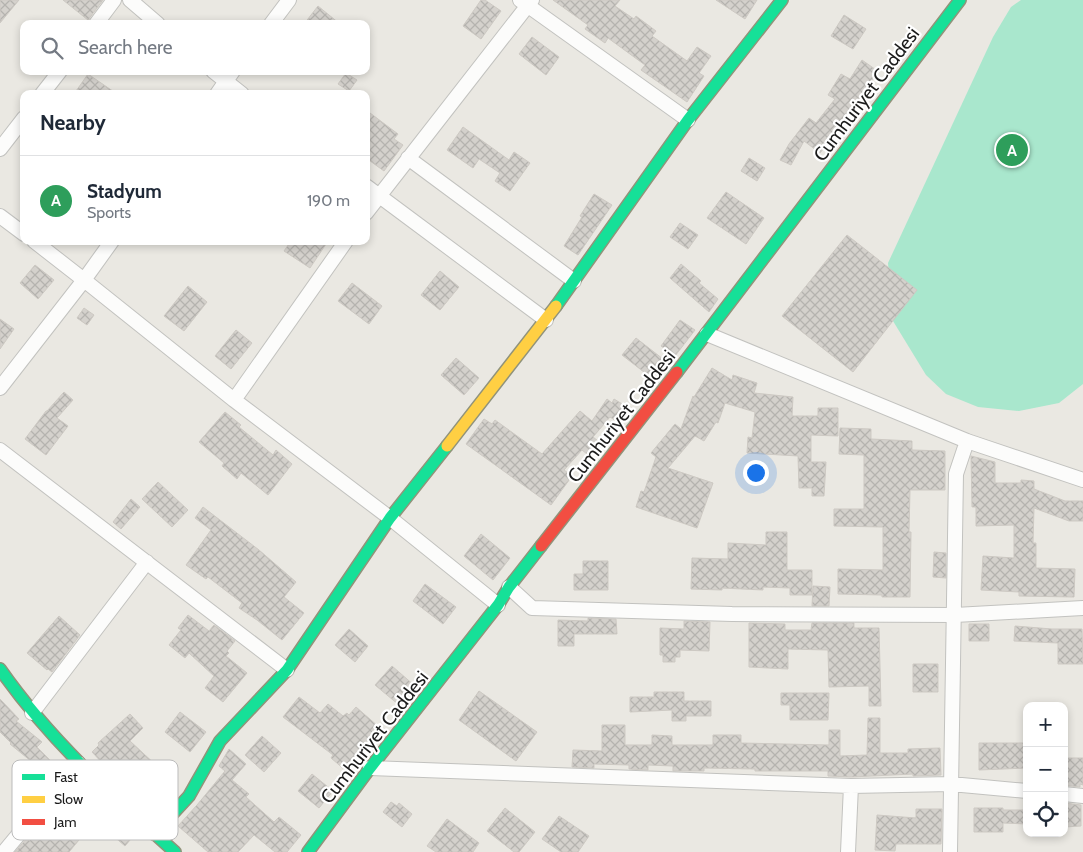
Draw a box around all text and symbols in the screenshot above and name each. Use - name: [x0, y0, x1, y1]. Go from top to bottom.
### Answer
- search box: [20, 20, 370, 75]
- street label: Cumhuriyet Caddesi: [809, 23, 924, 166]
- icon: search: [38, 34, 66, 62]
- text: Search here: [78, 36, 172, 59]
- text: Nearby: [40, 110, 106, 135]
- pin: A: [996, 131, 1028, 169]
- text: Stadyum: [87, 180, 162, 203]
- text: A: [51, 191, 61, 210]
- text: 190 m: [307, 191, 350, 210]
- text: Sports: [87, 203, 131, 222]
- street label: Cumhuriyet Caddesi: [563, 346, 680, 487]
- your location: [743, 460, 769, 486]
- street label: Cumhuriyet Caddesi: [316, 667, 433, 808]
- map controls: [1023, 702, 1068, 837]
- button: +: [1023, 702, 1068, 747]
- button: −: [1023, 747, 1068, 792]
- legend: [12, 760, 178, 840]
- text: Fast: [54, 768, 78, 786]
- text: Slow: [54, 790, 83, 808]
- button: locate: [1023, 792, 1068, 837]
- text: Jam: [53, 813, 76, 831]

